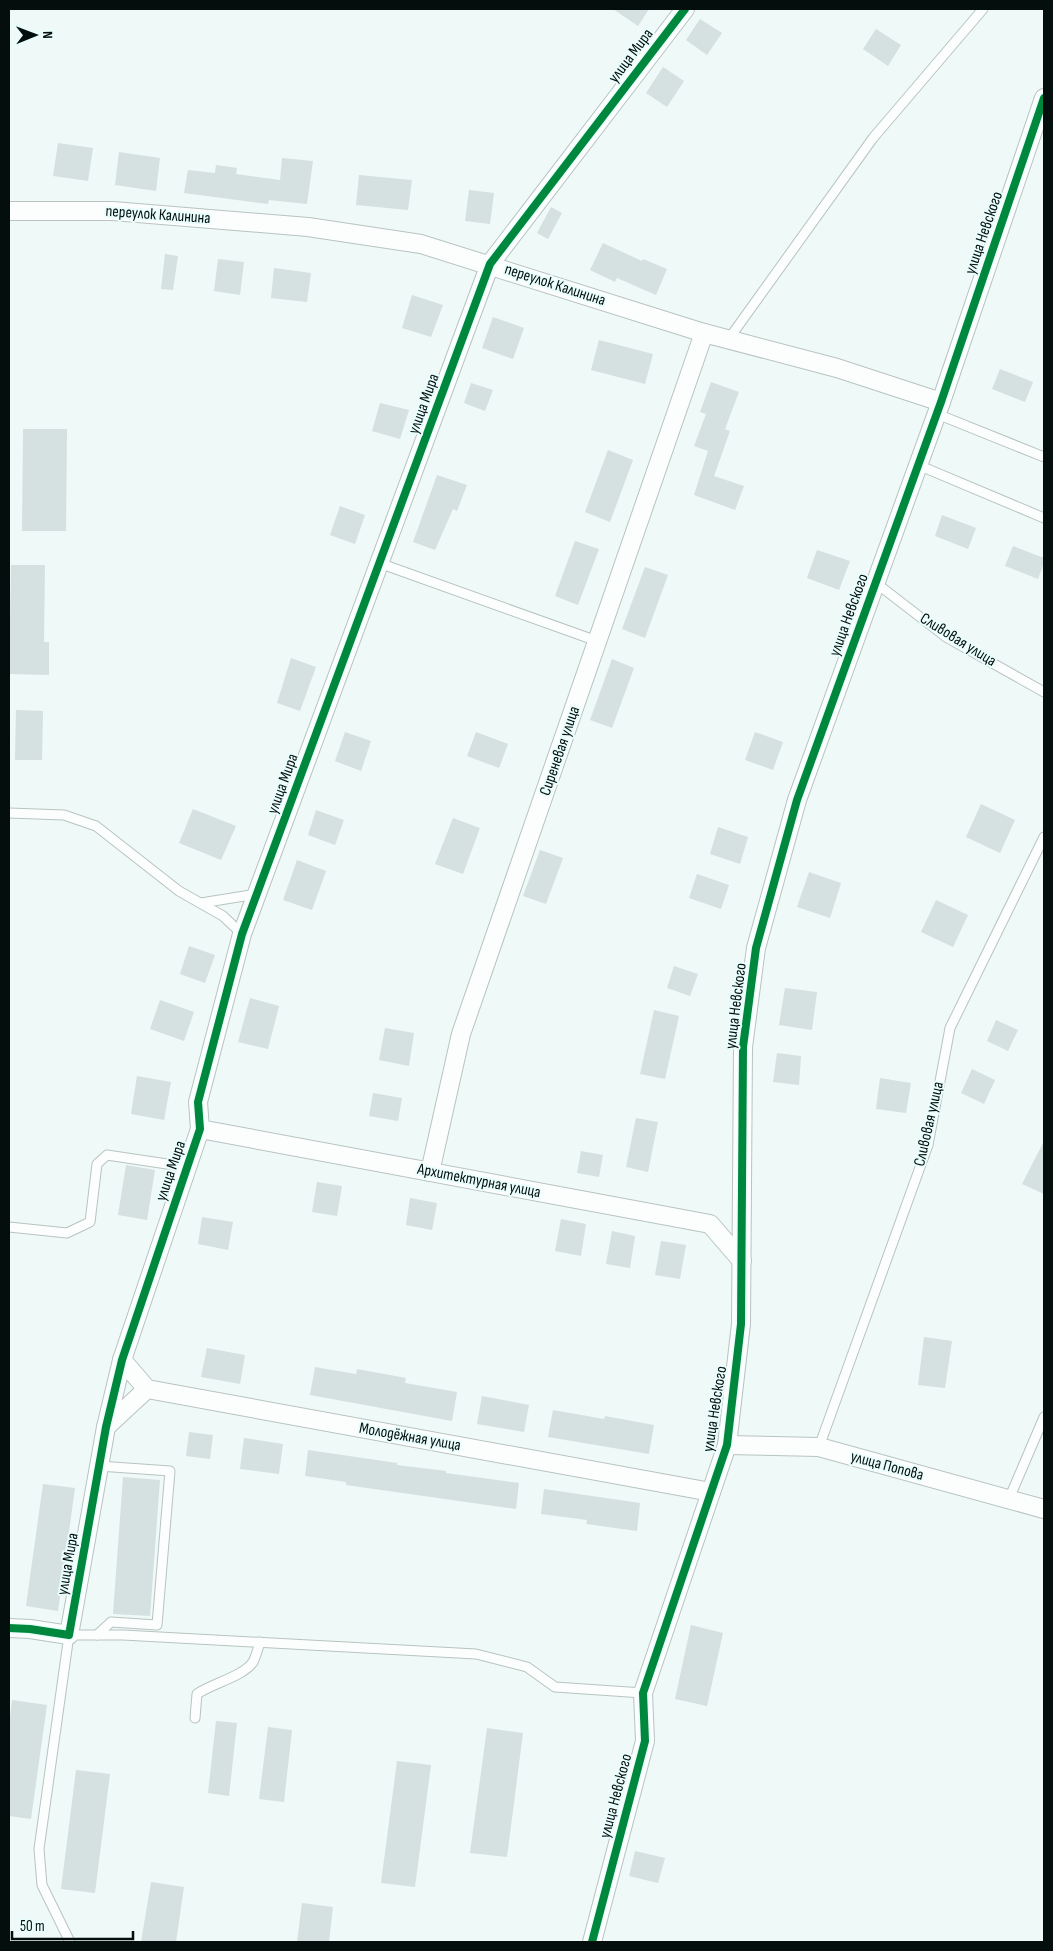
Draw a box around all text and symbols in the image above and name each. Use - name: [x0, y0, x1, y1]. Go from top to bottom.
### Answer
- north arrow: [10, 10, 60, 60]
- street label: улица Мира: [605, 25, 657, 87]
- text: N: [39, 31, 56, 39]
- street label: улица Невского: [961, 189, 1007, 277]
- street label: переулок Калинина: [105, 202, 211, 228]
- street label: переулок Калинина: [502, 260, 608, 310]
- street label: улица Мира: [404, 371, 444, 437]
- street label: улица Невского: [825, 571, 873, 659]
- street label: Сливовая улица: [916, 609, 1000, 671]
- street label: Сиреневая улица: [536, 704, 584, 798]
- street label: улица Мира: [263, 751, 303, 817]
- street label: улица Невского: [721, 962, 751, 1050]
- street label: Сливовая улица: [910, 1080, 948, 1168]
- street label: улица Мира: [152, 1138, 190, 1204]
- street label: Архитектурная улица: [415, 1160, 542, 1202]
- street label: улица Невского: [699, 1365, 731, 1453]
- street label: Молодёжная улица: [358, 1419, 462, 1455]
- street label: улица Попова: [848, 1447, 926, 1485]
- street label: улица Мира: [53, 1531, 83, 1597]
- street label: улица Невского: [596, 1752, 636, 1840]
- scale bar: [12, 1908, 134, 1940]
- text: 50 m: [20, 1917, 45, 1936]

